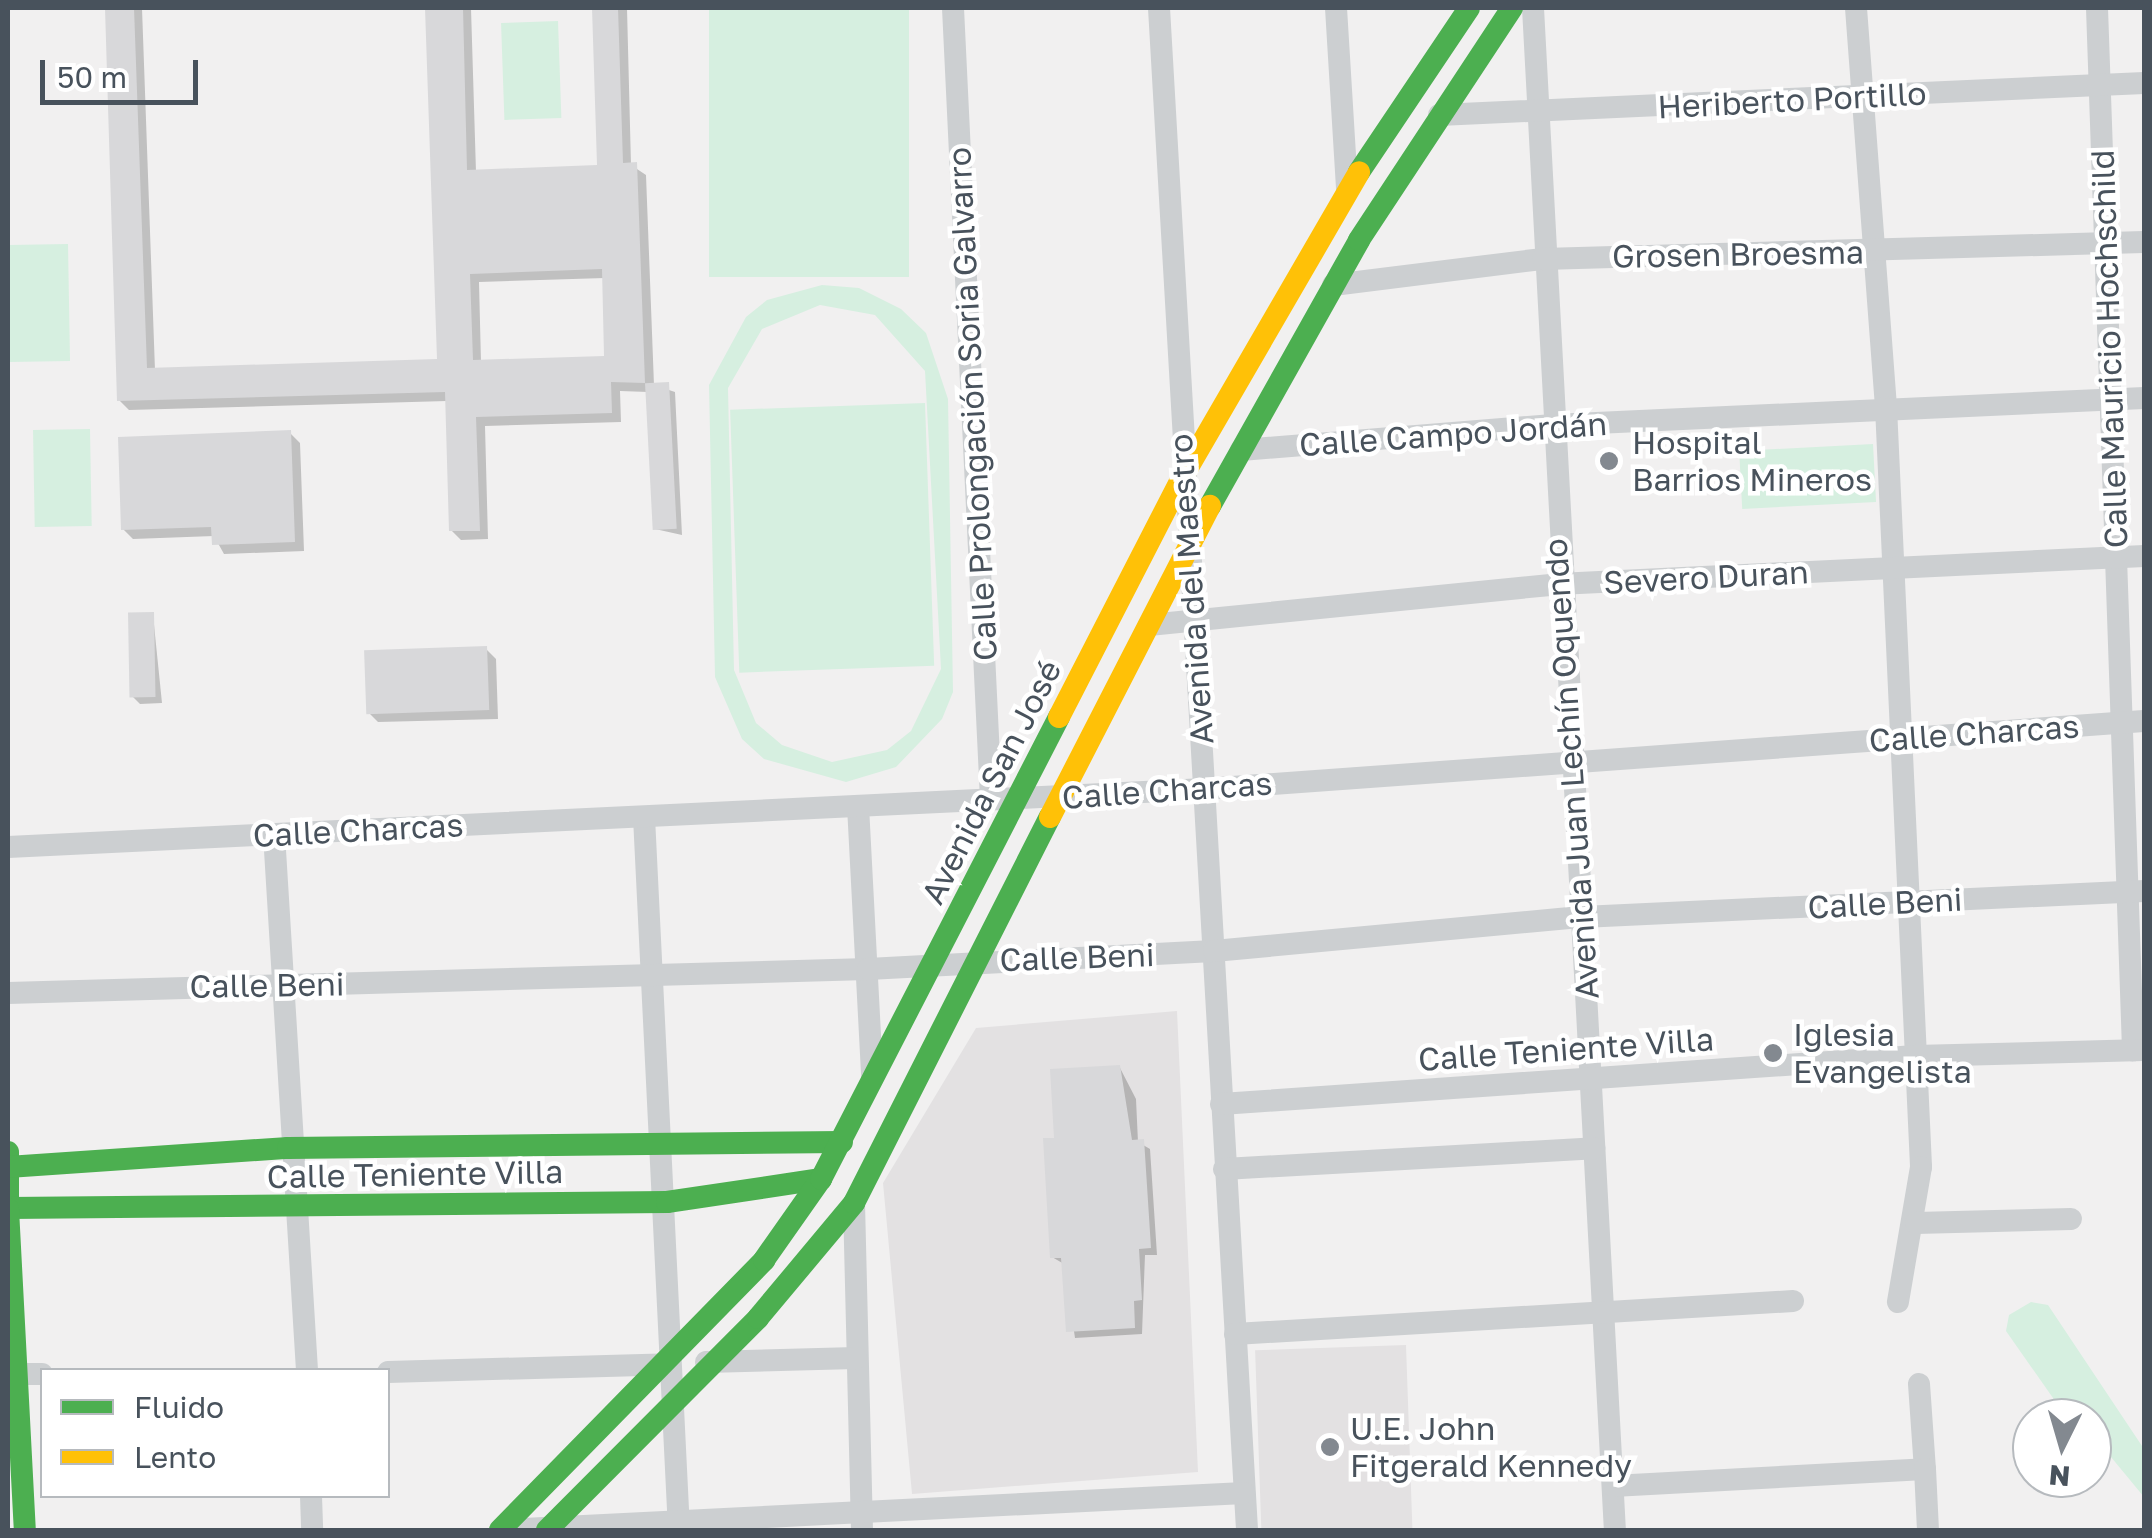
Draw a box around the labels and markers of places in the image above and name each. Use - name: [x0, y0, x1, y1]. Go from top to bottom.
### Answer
- place label: Hospital Barrios Mineros: [1632, 424, 1872, 499]
- marker: Hospital Barrios Mineros: [1596, 448, 1622, 474]
- place label: Iglesia Evangelista: [1793, 1016, 1972, 1091]
- marker: Iglesia Evangelista: [1762, 1042, 1784, 1064]
- place label: U.E. John Fitgerald Kennedy: [1350, 1410, 1632, 1485]
- marker: U.E. John Fitgerald Kennedy: [1319, 1436, 1341, 1458]

